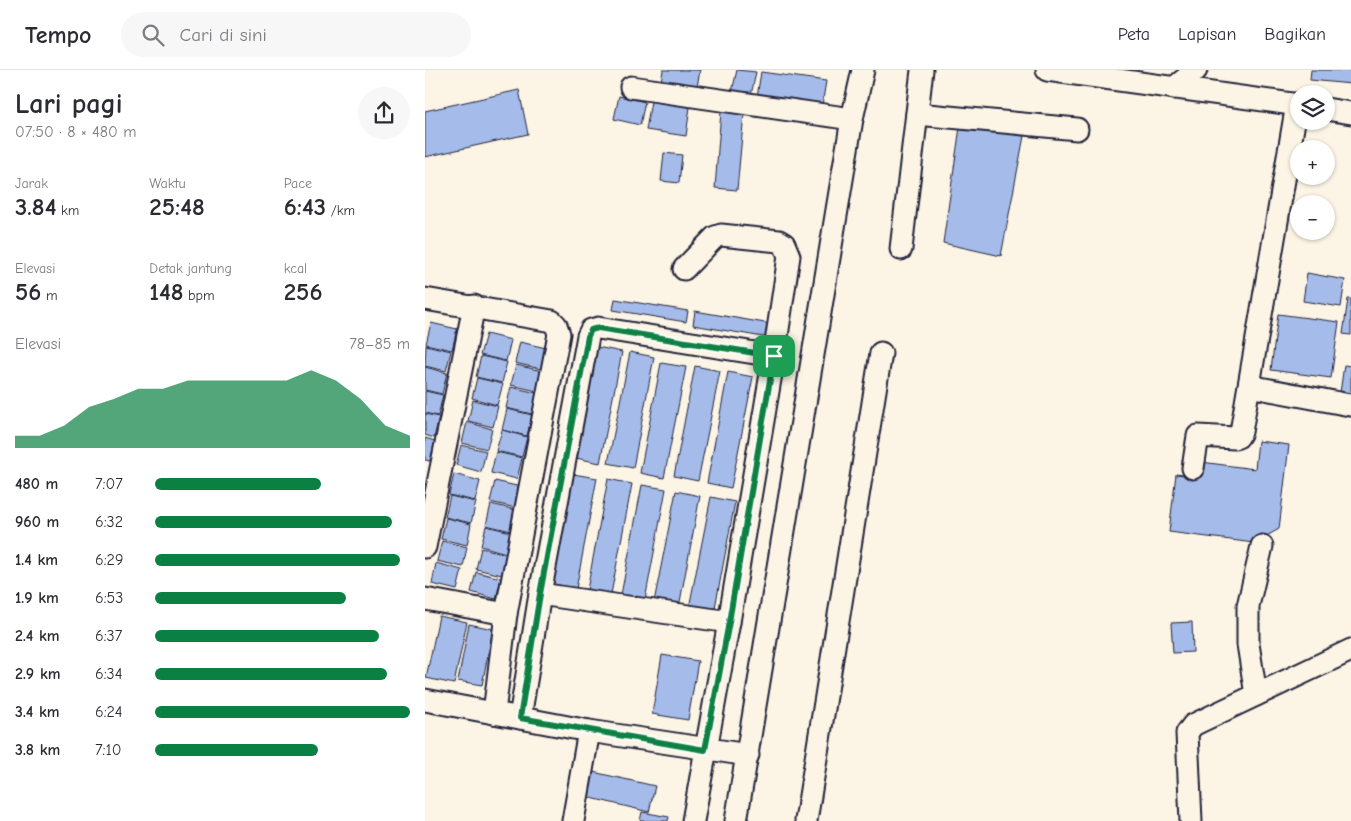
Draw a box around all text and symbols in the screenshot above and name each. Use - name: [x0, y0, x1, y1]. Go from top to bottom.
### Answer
- search box: [121, 12, 471, 57]
- text: Tempo: [25, 21, 91, 49]
- icon: search: [139, 21, 167, 49]
- text: Cari di sini: [179, 24, 267, 46]
- text: Peta: [1118, 24, 1150, 45]
- text: Lapisan: [1178, 24, 1236, 45]
- text: Bagikan: [1264, 24, 1326, 45]
- map controls: [1290, 85, 1335, 240]
- button: layers: [1290, 85, 1335, 130]
- button: share: [358, 87, 410, 139]
- text: Lari pagi: [15, 88, 123, 120]
- text: 07:50 · 8 × 480 m: [15, 123, 136, 141]
- button: +: [1290, 140, 1335, 185]
- text: Jarak: [15, 175, 48, 192]
- text: Waktu: [149, 175, 186, 192]
- text: Pace: [284, 175, 312, 192]
- text: 3.84: [15, 192, 56, 221]
- text: 25:48: [149, 192, 205, 221]
- text: 6:43: [284, 192, 326, 221]
- button: −: [1290, 195, 1335, 240]
- text: km: [56, 202, 79, 219]
- text: /km: [326, 202, 355, 219]
- text: Elevasi: [15, 260, 55, 277]
- text: Detak jantung: [149, 260, 232, 277]
- text: kcal: [284, 260, 307, 277]
- text: 56: [15, 277, 41, 306]
- text: 148: [149, 277, 183, 306]
- text: 256: [284, 277, 322, 306]
- text: m: [41, 287, 58, 304]
- text: bpm: [183, 287, 215, 304]
- text: Elevasi: [15, 335, 61, 353]
- text: 78–85 m: [349, 335, 410, 353]
- pin: [753, 335, 795, 377]
- icon: arrive: [760, 342, 788, 370]
- text: 480 m: [15, 475, 58, 493]
- text: 7:07: [95, 475, 123, 493]
- text: 960 m: [15, 513, 59, 531]
- text: 6:32: [95, 513, 123, 531]
- text: 1.4 km: [15, 551, 58, 569]
- text: 6:29: [95, 551, 123, 569]
- text: 1.9 km: [15, 589, 59, 607]
- text: 6:53: [95, 589, 123, 607]
- text: 2.4 km: [15, 627, 60, 645]
- text: 6:37: [95, 627, 122, 645]
- text: 2.9 km: [15, 665, 60, 683]
- text: 6:34: [95, 665, 122, 683]
- text: 3.4 km: [15, 703, 60, 721]
- text: 6:24: [95, 703, 123, 721]
- text: 3.8 km: [15, 741, 60, 759]
- text: 7:10: [95, 741, 122, 759]

